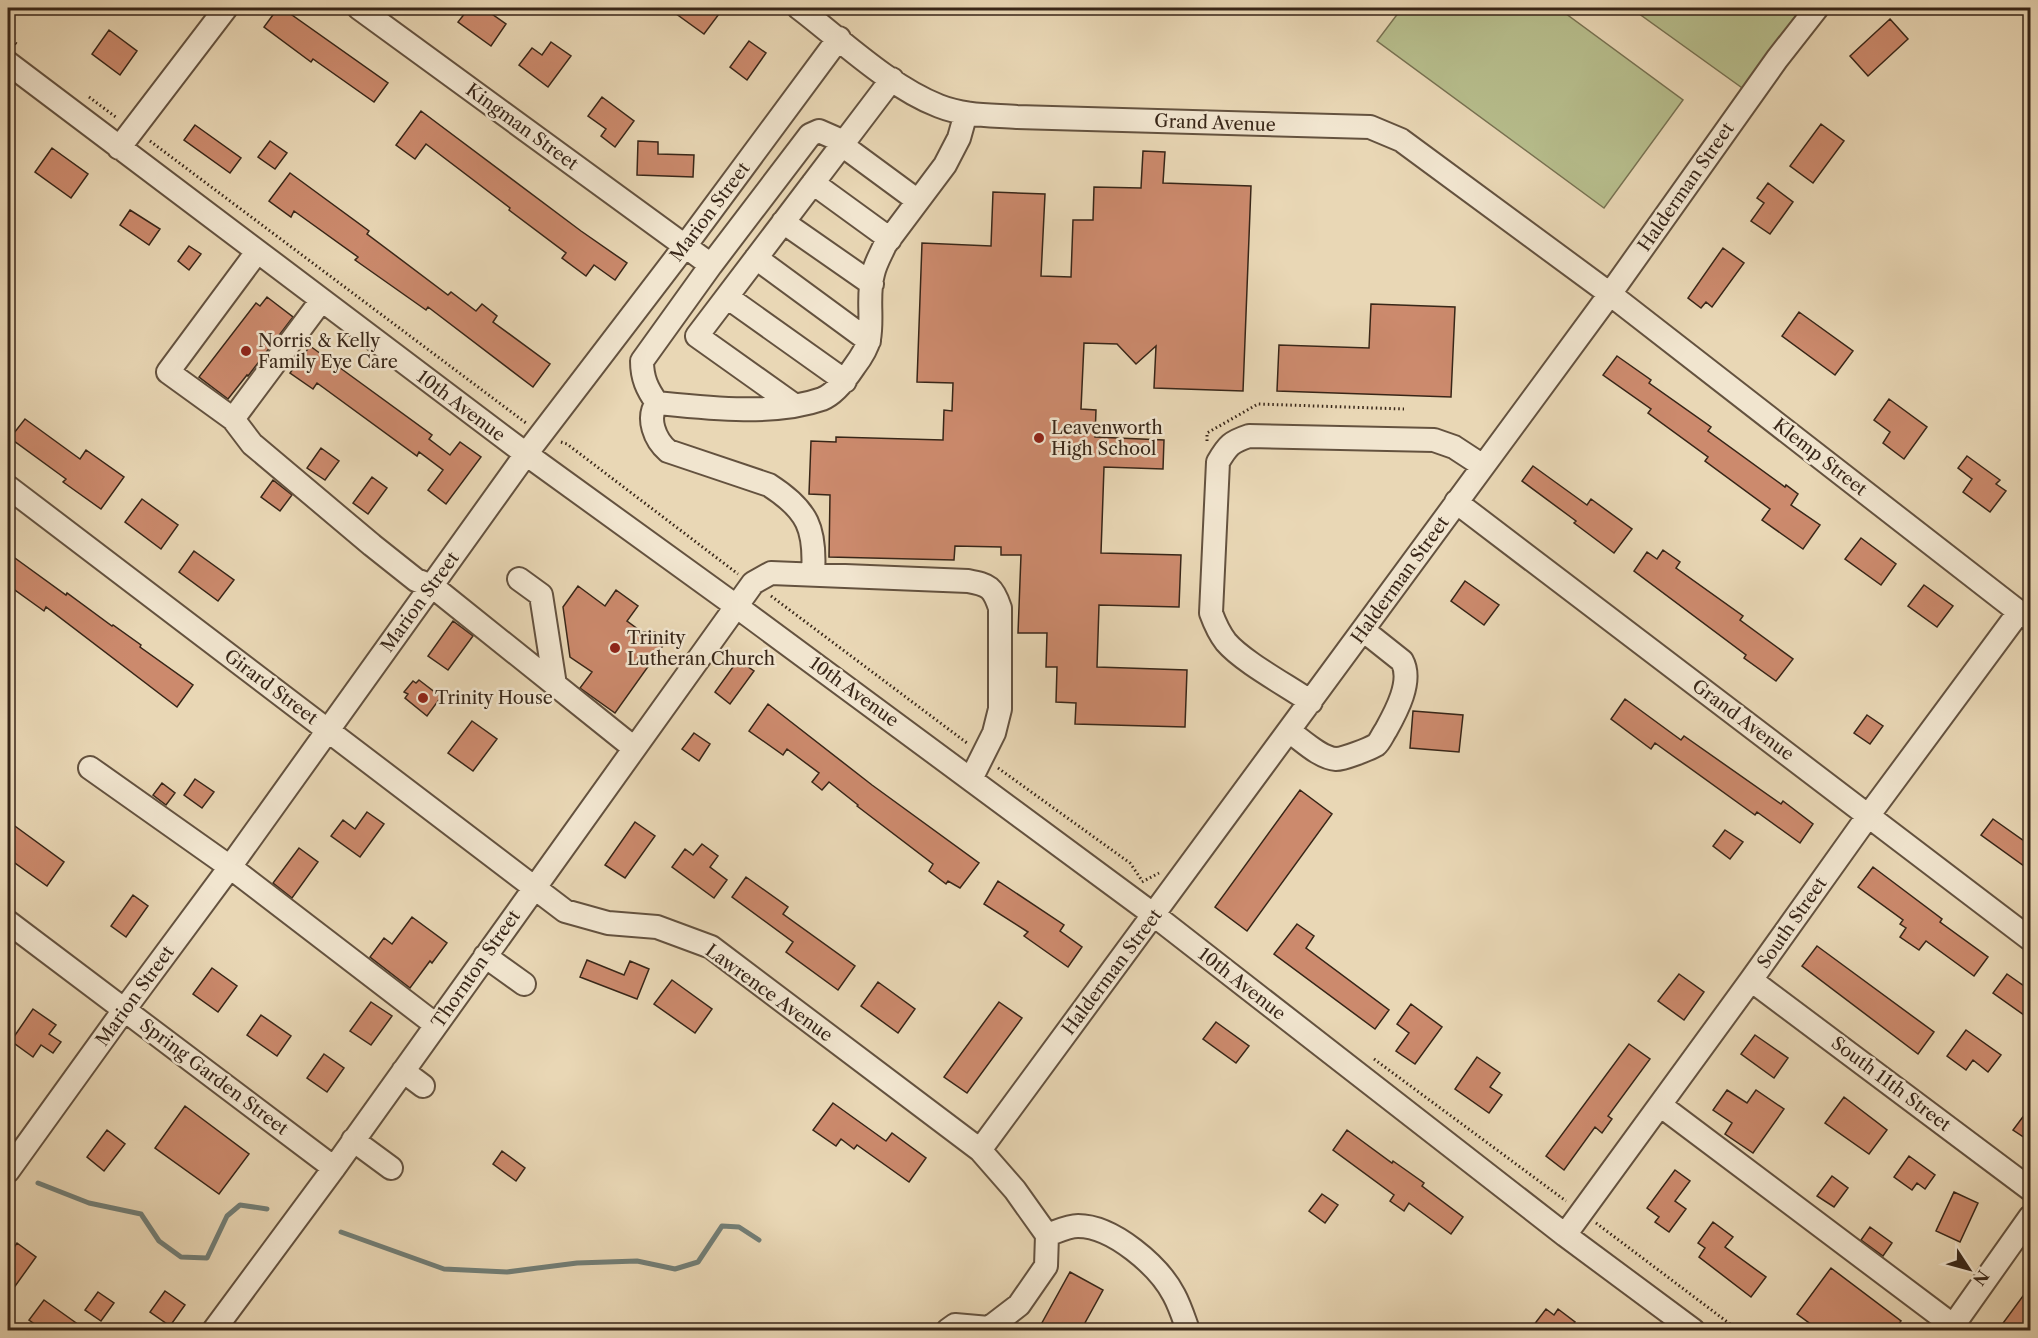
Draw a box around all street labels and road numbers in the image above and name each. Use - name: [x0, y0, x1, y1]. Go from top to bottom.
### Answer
- street label: Kingman Street: [461, 79, 583, 176]
- street label: Grand Avenue: [1154, 110, 1276, 136]
- street label: Halderman Street: [1633, 118, 1739, 256]
- street label: Marion Street: [665, 157, 755, 266]
- street label: 10th Avenue: [413, 366, 509, 446]
- street label: Klemp Street: [1769, 414, 1872, 501]
- street label: Halderman Street: [1346, 512, 1454, 648]
- street label: Marion Street: [376, 547, 464, 656]
- street label: Girard Street: [220, 645, 322, 730]
- street label: 10th Avenue: [805, 652, 903, 732]
- street label: Grand Avenue: [1688, 675, 1798, 765]
- street label: South Street: [1752, 873, 1832, 973]
- street label: Halderman Street: [1057, 904, 1167, 1039]
- street label: Thornton Street: [427, 905, 525, 1032]
- street label: Lawrence Avenue: [701, 939, 837, 1047]
- street label: Marion Street: [91, 941, 179, 1050]
- street label: 10th Avenue: [1194, 943, 1290, 1025]
- street label: Spring Garden Street: [136, 1014, 293, 1140]
- street label: South 11th Street: [1827, 1032, 1956, 1136]

